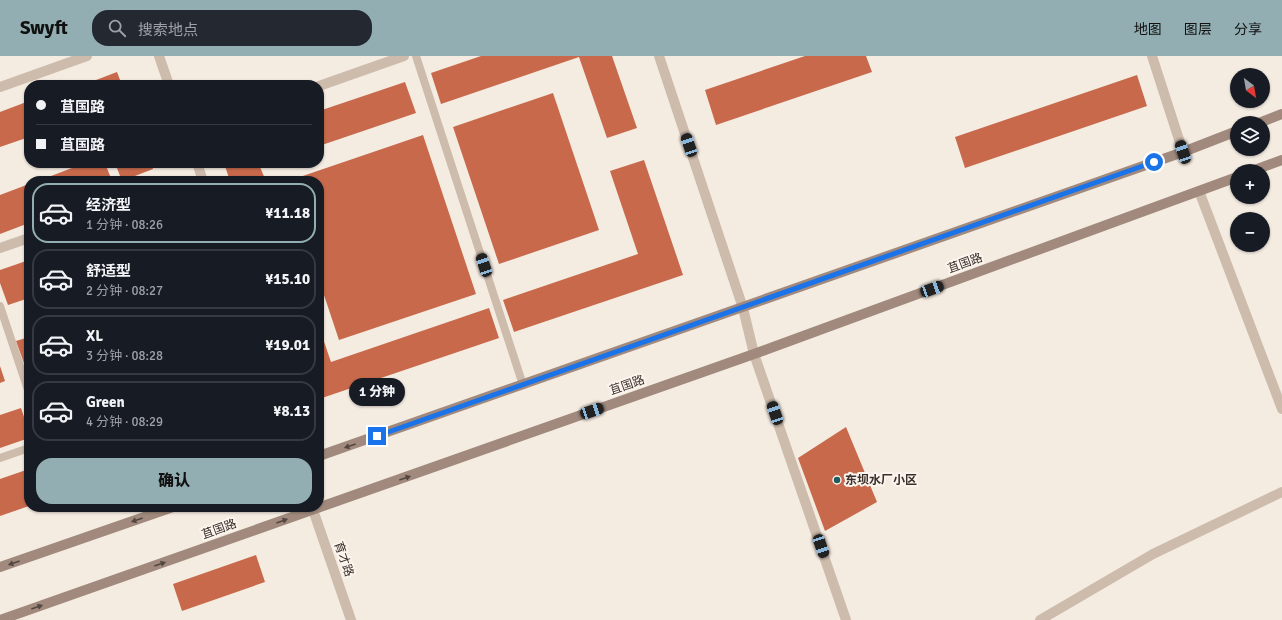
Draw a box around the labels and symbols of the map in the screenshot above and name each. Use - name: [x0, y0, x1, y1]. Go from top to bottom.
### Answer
- north arrow: [1230, 68, 1270, 108]
- car: [679, 132, 699, 158]
- car: [1174, 139, 1192, 165]
- route start: [1145, 153, 1163, 171]
- street label: 苴国路: [946, 250, 985, 277]
- car: [475, 252, 493, 278]
- car: [919, 279, 945, 299]
- street label: 苴国路: [608, 373, 647, 398]
- callout: 1 分钟: [349, 378, 405, 406]
- car: [765, 400, 785, 426]
- car: [579, 401, 605, 421]
- route end: [368, 427, 386, 445]
- one-way arrow: [343, 443, 355, 449]
- place label: 东坝水厂小区: [845, 473, 917, 488]
- one-way arrow: [399, 474, 411, 480]
- marker: 东坝水厂小区: [832, 475, 842, 485]
- street label: 苴国路: [200, 516, 239, 543]
- one-way arrow: [130, 517, 142, 523]
- one-way arrow: [277, 517, 289, 523]
- car: [811, 533, 831, 559]
- street label: 育才路: [331, 540, 356, 579]
- one-way arrow: [7, 560, 19, 566]
- one-way arrow: [154, 561, 166, 567]
- one-way arrow: [31, 604, 43, 610]

